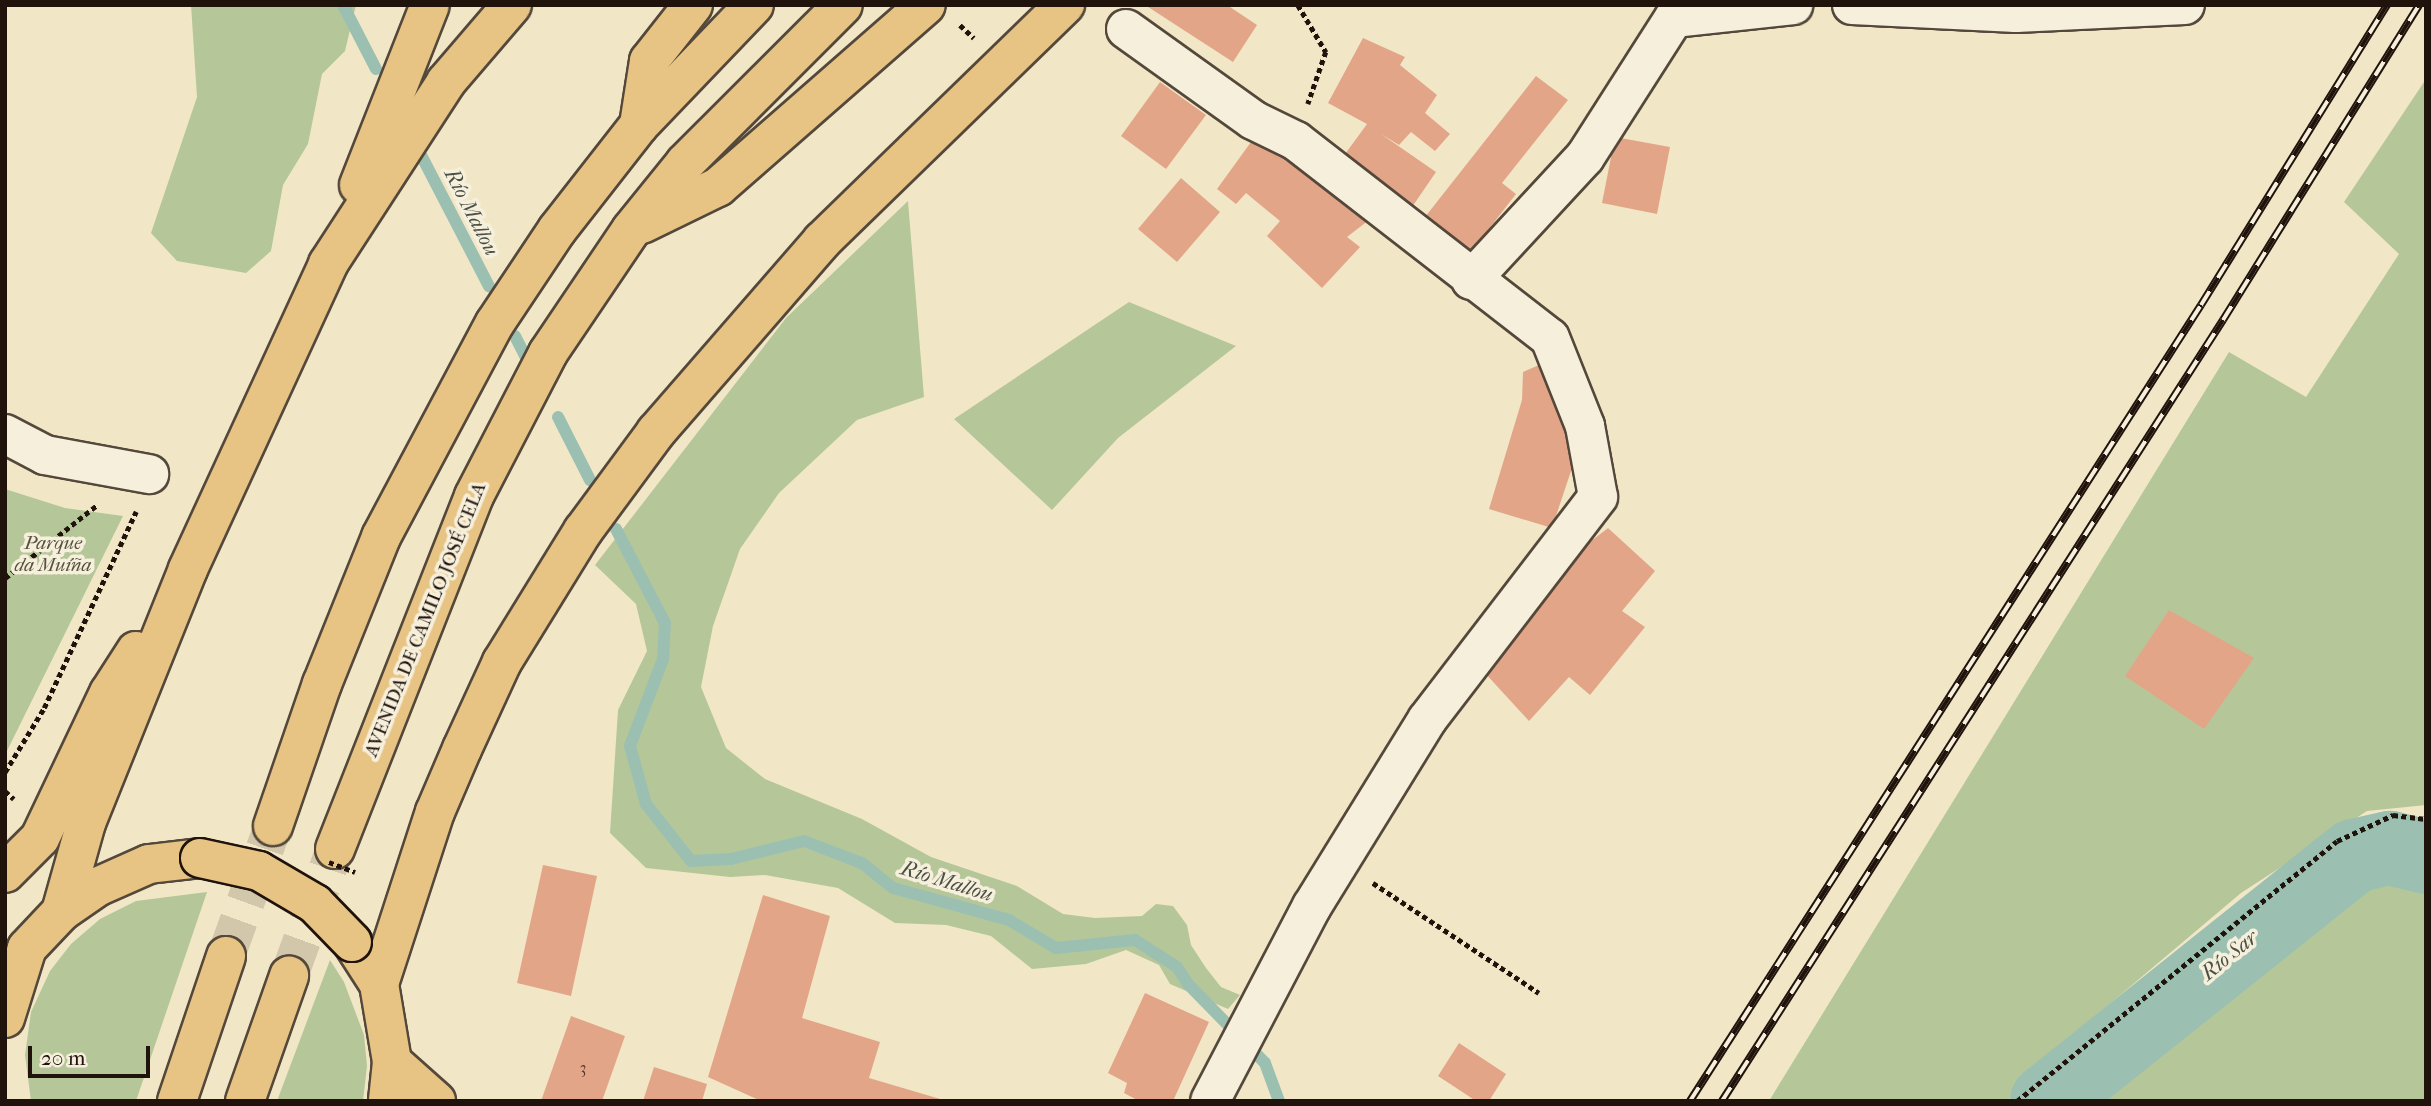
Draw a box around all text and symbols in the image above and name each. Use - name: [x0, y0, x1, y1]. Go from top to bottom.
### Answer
- water label: Río Mallou: [439, 164, 505, 260]
- street label: AVENIDA DE CAMILO JOSÉ CELA: [360, 480, 492, 760]
- park label: Parque da Muíña: [15, 533, 91, 577]
- water label: Río Mallou: [898, 855, 996, 907]
- water label: Río Sar: [2196, 925, 2262, 985]
- scale bar: [32, 1032, 154, 1076]
- text: 20 m: [41, 1046, 85, 1070]
- house number: 3: [580, 1058, 586, 1078]

